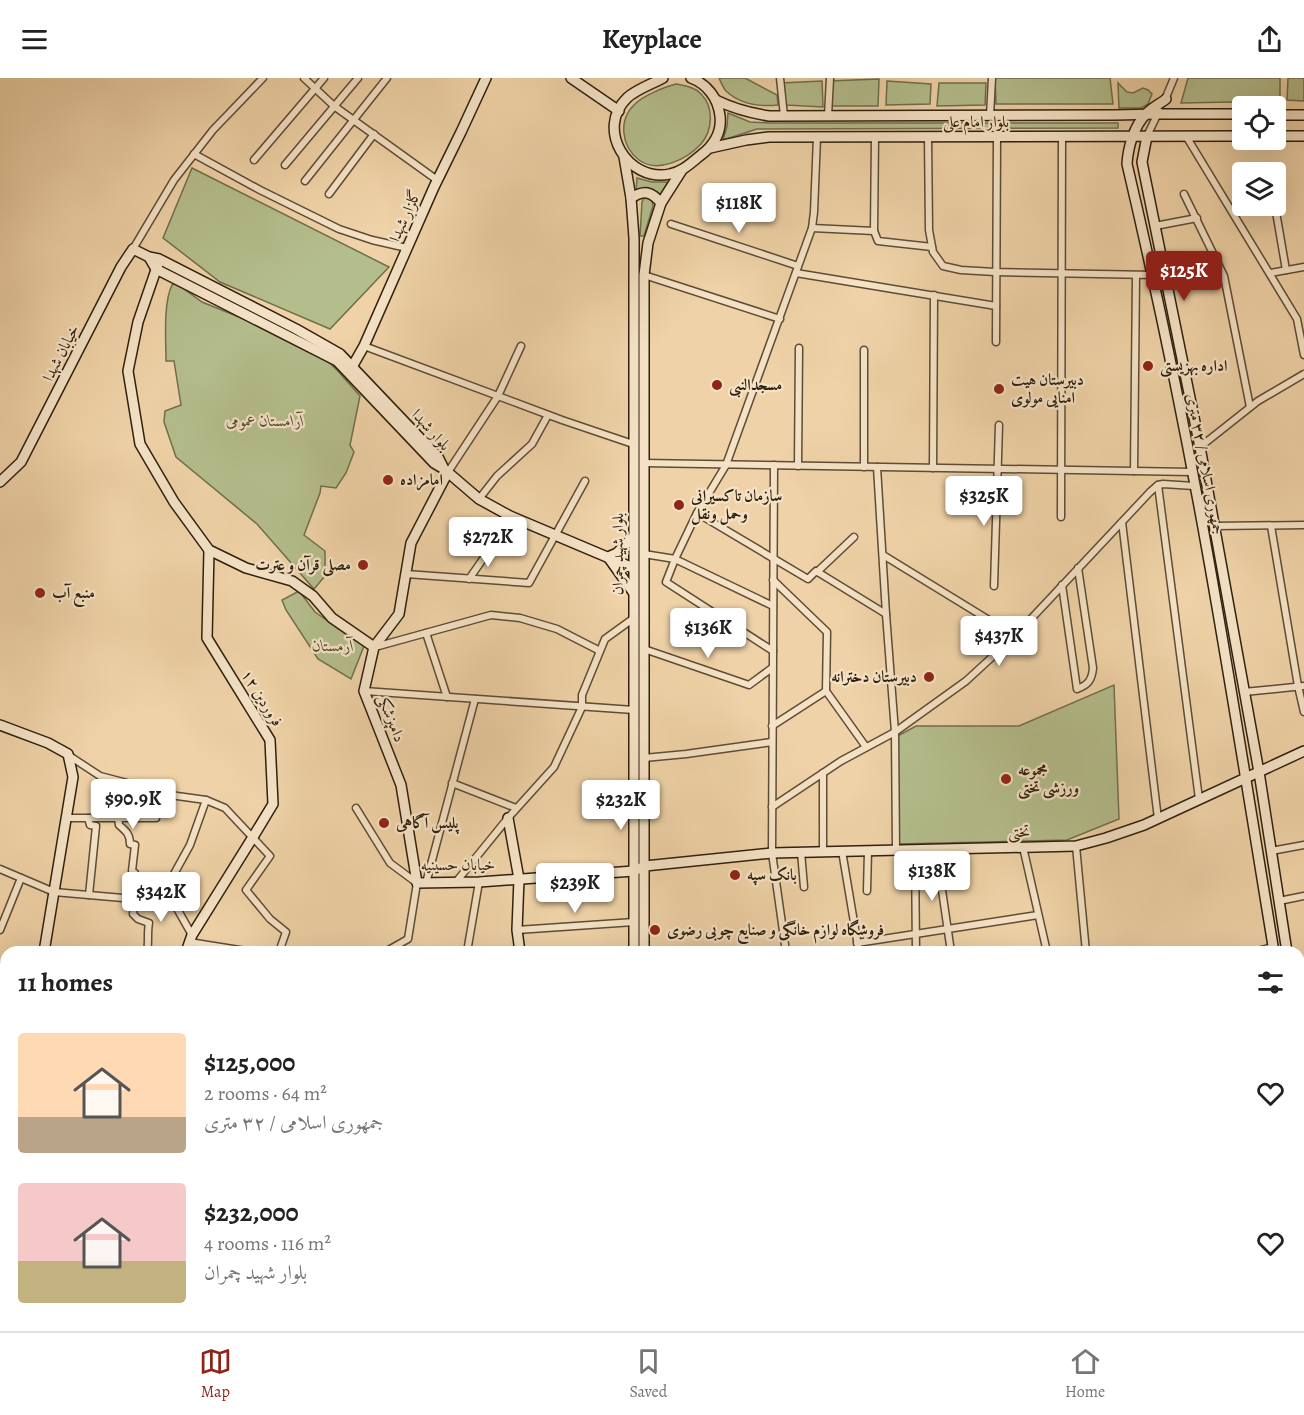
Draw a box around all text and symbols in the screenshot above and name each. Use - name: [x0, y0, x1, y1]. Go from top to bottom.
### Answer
- text: Keyplace: [602, 21, 702, 57]
- icon: menu: [18, 23, 51, 56]
- icon: share: [1253, 23, 1286, 56]
- map controls: [1232, 96, 1286, 216]
- button: locate: [1232, 96, 1286, 150]
- street label: بلوار امام علی: [943, 111, 1009, 136]
- button: layers: [1232, 162, 1286, 216]
- pin: $118K: [697, 183, 781, 234]
- street label: گلزار شهدا: [384, 186, 426, 246]
- text: $118K: [716, 189, 762, 216]
- pin: $125K: [1142, 251, 1226, 302]
- text: $125K: [1160, 257, 1208, 284]
- street label: خیابان شهدا: [37, 321, 85, 385]
- place label: اداره بهزیستی: [1160, 355, 1228, 378]
- marker: اداره بهزیستی: [1141, 359, 1155, 373]
- place label: دبیرستان هیت امنایی مولوی: [1011, 369, 1084, 409]
- place label: مسجدالنبی: [729, 374, 782, 398]
- marker: مسجدالنبی: [710, 378, 724, 392]
- marker: دبیرستان هیت امنایی مولوی: [992, 382, 1006, 396]
- street label: جمهوری اسلامی / ۳۲ متری: [1181, 392, 1229, 536]
- street label: بلوار شهدا: [406, 404, 456, 456]
- park label: آرامستان عمومی: [226, 410, 304, 432]
- place label: امامزاده: [400, 469, 443, 491]
- marker: امامزاده: [381, 473, 395, 487]
- pin: $325K: [942, 476, 1026, 527]
- text: $325K: [959, 482, 1009, 509]
- place label: سازمان تاکسیرانی وحمل ونقل: [690, 485, 782, 525]
- marker: سازمان تاکسیرانی وحمل ونقل: [672, 498, 686, 512]
- street label: بلوار شهید چمران: [607, 513, 629, 595]
- pin: $272K: [446, 517, 530, 568]
- text: $272K: [463, 523, 513, 550]
- place label: مصلی قرآن و عترت: [255, 554, 351, 577]
- marker: مصلی قرآن و عترت: [356, 558, 370, 572]
- place label: منبع آب: [52, 582, 95, 608]
- marker: منبع آب: [33, 586, 47, 600]
- pin: $136K: [666, 608, 750, 659]
- text: $136K: [684, 614, 732, 641]
- pin: $437K: [957, 616, 1041, 667]
- text: $437K: [975, 622, 1024, 649]
- park label: آرمستان: [312, 635, 354, 657]
- street label: ۱۲ فروردین: [236, 665, 288, 731]
- place label: دبیرستان دخترانه: [831, 666, 917, 688]
- marker: دبیرستان دخترانه: [922, 670, 936, 684]
- street label: دامپزشکی: [371, 691, 411, 745]
- place label: مجموعه ورزشی تختی: [1018, 759, 1079, 800]
- marker: مجموعه ورزشی تختی: [999, 772, 1013, 786]
- pin: $90.9K: [84, 779, 182, 830]
- pin: $232K: [579, 780, 663, 831]
- text: $90.9K: [105, 785, 161, 812]
- text: $232K: [596, 786, 646, 813]
- place label: پلیس آگاهی: [395, 812, 459, 835]
- marker: پلیس آگاهی: [377, 816, 391, 830]
- street label: تختی: [1008, 821, 1030, 843]
- pin: $138K: [890, 851, 974, 902]
- street label: خیابان حسینیه: [421, 854, 495, 876]
- text: $138K: [908, 857, 956, 884]
- pin: $239K: [533, 863, 617, 914]
- place label: بانک سپه: [747, 864, 797, 886]
- marker: بانک سپه: [728, 868, 742, 882]
- text: $239K: [550, 869, 600, 896]
- pin: $342K: [119, 872, 203, 923]
- text: $342K: [136, 878, 186, 905]
- place label: فروشگاه لوازم خانگی و صنایع چوبی رضوی: [667, 919, 884, 945]
- marker: فروشگاه لوازم خانگی و صنایع چوبی رضوی: [648, 923, 662, 937]
- text: 11 homes: [18, 965, 113, 1000]
- icon: filters: [1254, 966, 1287, 999]
- text: $125,000: [204, 1045, 295, 1080]
- icon: home: [66, 1057, 138, 1129]
- icon: heart: [1254, 1077, 1287, 1110]
- text: 2 rooms · 64 m²: [204, 1080, 327, 1107]
- text: جمهوری اسلامی / ۳۲ متری: [204, 1109, 383, 1136]
- text: $232,000: [204, 1195, 299, 1230]
- icon: home: [66, 1207, 138, 1279]
- icon: heart: [1254, 1227, 1287, 1260]
- text: 4 rooms · 116 m²: [204, 1230, 331, 1257]
- text: بلوار شهید چمران: [204, 1259, 307, 1286]
- tab: Map: [199, 1345, 232, 1403]
- tab: Saved: [629, 1345, 667, 1403]
- tab: Home: [1065, 1345, 1105, 1403]

